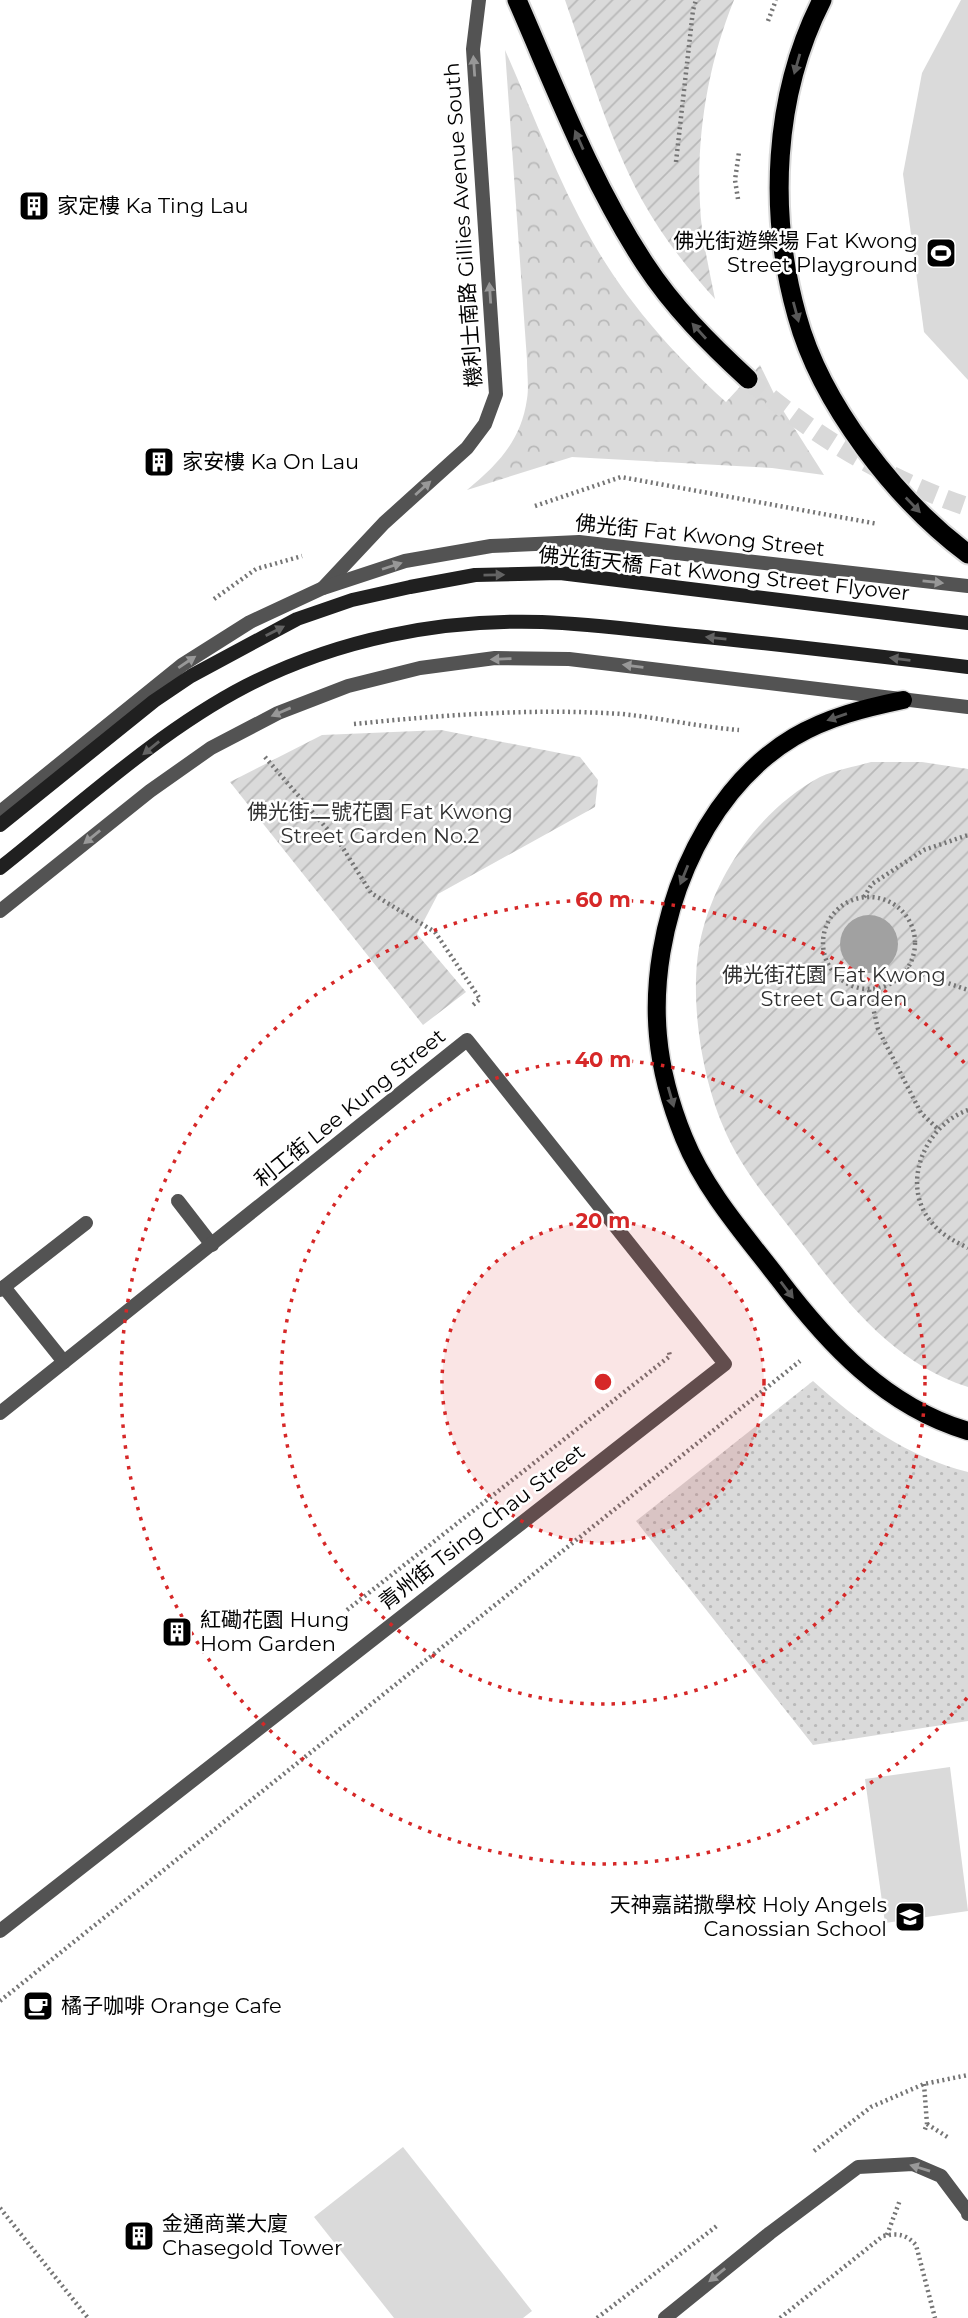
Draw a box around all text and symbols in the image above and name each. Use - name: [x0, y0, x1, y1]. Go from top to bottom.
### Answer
- one-way arrow: [792, 53, 802, 74]
- one-way arrow: [468, 55, 479, 77]
- street label: 機利士南路 Gillies Avenue South: [439, 62, 486, 388]
- one-way arrow: [573, 130, 585, 150]
- building icon: 家定樓 Ka Ting Lau: [17, 189, 51, 223]
- place label: 家定樓 Ka Ting Lau: [57, 193, 249, 218]
- place label: 佛光街遊樂場 Fat Kwong Street Playground: [673, 228, 918, 277]
- sports icon: 佛光街遊樂場 Fat Kwong Street Playground: [924, 236, 958, 270]
- one-way arrow: [484, 282, 495, 304]
- one-way arrow: [791, 301, 802, 323]
- one-way arrow: [692, 323, 707, 340]
- building icon: 家安樓 Ka On Lau: [142, 445, 176, 479]
- place label: 家安樓 Ka On Lau: [182, 449, 359, 474]
- one-way arrow: [414, 480, 432, 496]
- one-way arrow: [904, 496, 920, 513]
- street label: 佛光街 Fat Kwong Street: [574, 510, 826, 561]
- street label: 佛光街天橋 Fat Kwong Street Flyover: [537, 542, 911, 605]
- one-way arrow: [381, 560, 402, 570]
- one-way arrow: [483, 569, 505, 581]
- one-way arrow: [922, 577, 944, 588]
- one-way arrow: [265, 625, 285, 636]
- one-way arrow: [705, 632, 727, 643]
- one-way arrow: [490, 653, 512, 664]
- one-way arrow: [889, 653, 911, 664]
- one-way arrow: [178, 655, 196, 669]
- one-way arrow: [622, 661, 644, 672]
- one-way arrow: [271, 707, 292, 718]
- one-way arrow: [827, 711, 848, 722]
- one-way arrow: [142, 740, 160, 755]
- park label: 佛光街二號花園 Fat Kwong Street Garden No.2: [247, 799, 513, 848]
- one-way arrow: [84, 829, 101, 844]
- one-way arrow: [678, 864, 689, 885]
- text: 60 m: [575, 887, 631, 912]
- park label: 佛光街花園 Fat Kwong Street Garden: [722, 962, 946, 1011]
- street label: 利工街 Lee Kung Street: [249, 1023, 450, 1192]
- text: 40 m: [575, 1047, 631, 1072]
- one-way arrow: [666, 1087, 676, 1108]
- text: 20 m: [576, 1208, 630, 1233]
- one-way arrow: [780, 1281, 794, 1300]
- centre of rings: [591, 1370, 615, 1394]
- street label: 青州街 Tsing Chau Street: [374, 1438, 590, 1615]
- place label: 紅磡花園 Hung Hom Garden: [200, 1607, 349, 1656]
- building icon: 紅磡花園 Hung Hom Garden: [160, 1615, 194, 1649]
- place label: 天神嘉諾撒學校 Holy Angels Canossian School: [610, 1892, 887, 1941]
- school or university icon: 天神嘉諾撒學校 Holy Angels Canossian School: [893, 1900, 927, 1934]
- cafe icon: 橘子咖啡 Orange Cafe: [21, 1989, 55, 2023]
- place label: 橘子咖啡 Orange Cafe: [61, 1993, 282, 2018]
- one-way arrow: [909, 2162, 930, 2173]
- place label: 金通商業大廈 Chasegold Tower: [162, 2211, 342, 2260]
- building icon: 金通商業大廈 Chasegold Tower: [122, 2219, 156, 2253]
- one-way arrow: [709, 2268, 727, 2283]

